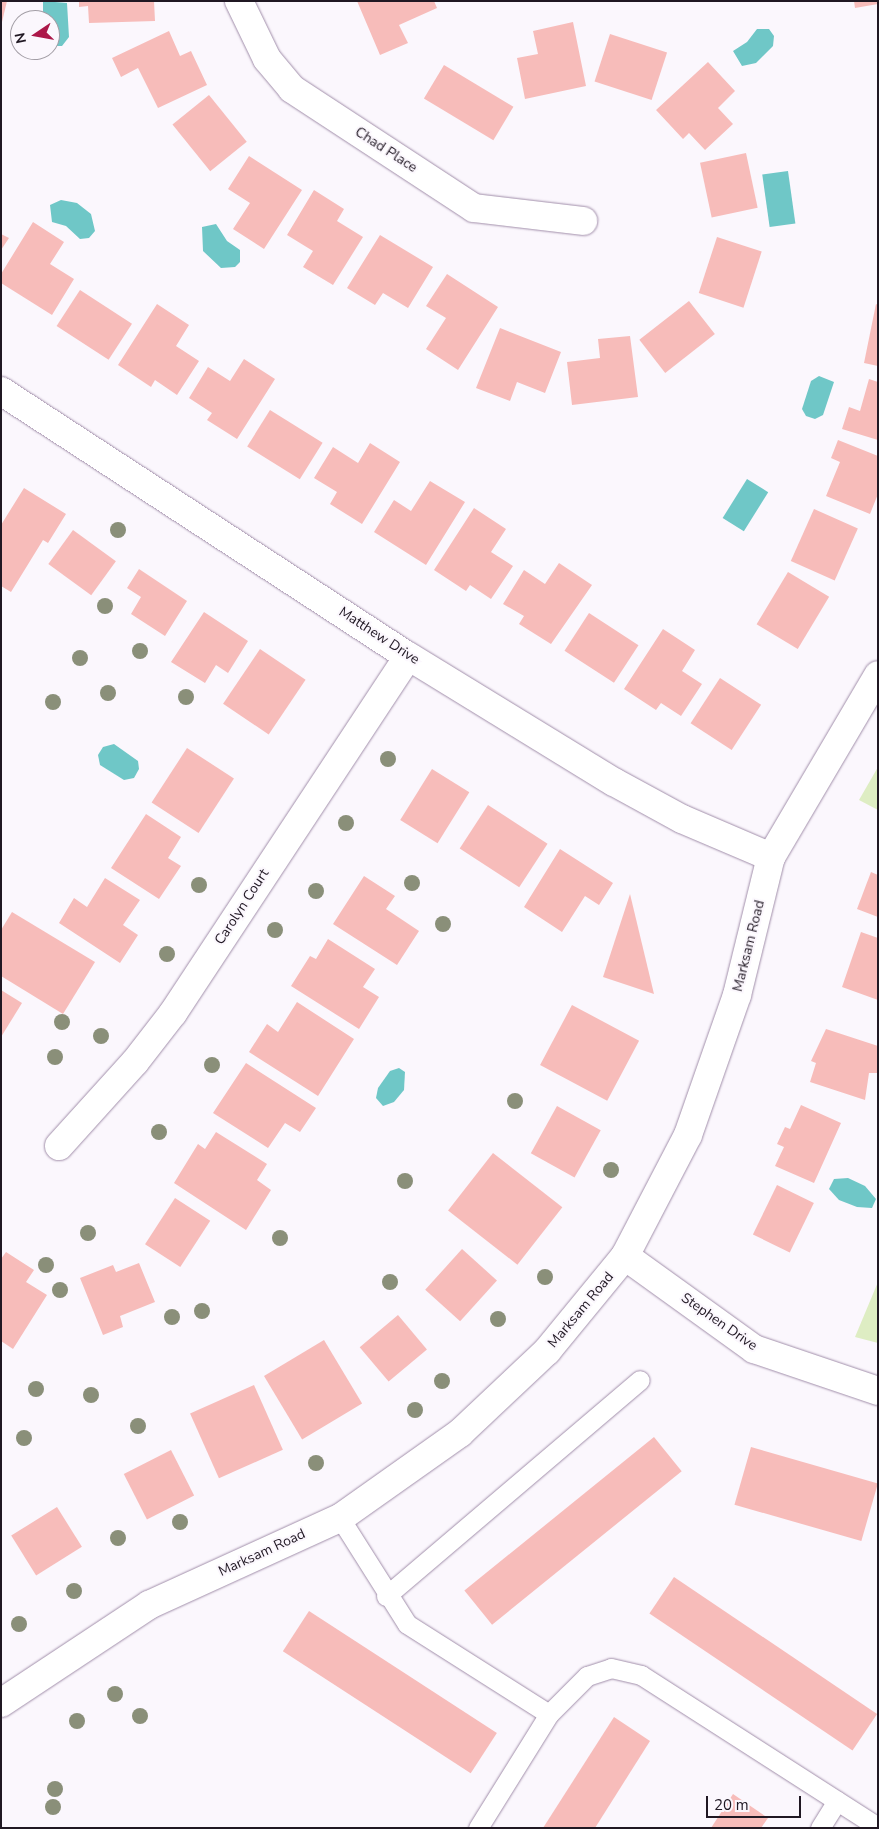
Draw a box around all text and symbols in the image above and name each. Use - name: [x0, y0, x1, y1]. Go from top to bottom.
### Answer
- north arrow: [10, 10, 60, 60]
- text: N: [10, 31, 31, 45]
- street label: Chad Place: [352, 124, 420, 176]
- street label: Matthew Drive: [335, 604, 423, 668]
- street label: Carolyn Court: [211, 866, 273, 948]
- street label: Marksam Road: [730, 899, 768, 993]
- street label: Marksam Road: [544, 1269, 618, 1351]
- street label: Stephen Drive: [678, 1290, 760, 1354]
- street label: Marksam Road: [216, 1526, 308, 1580]
- scale bar: [709, 1786, 804, 1818]
- text: 20 m: [714, 1795, 749, 1815]

